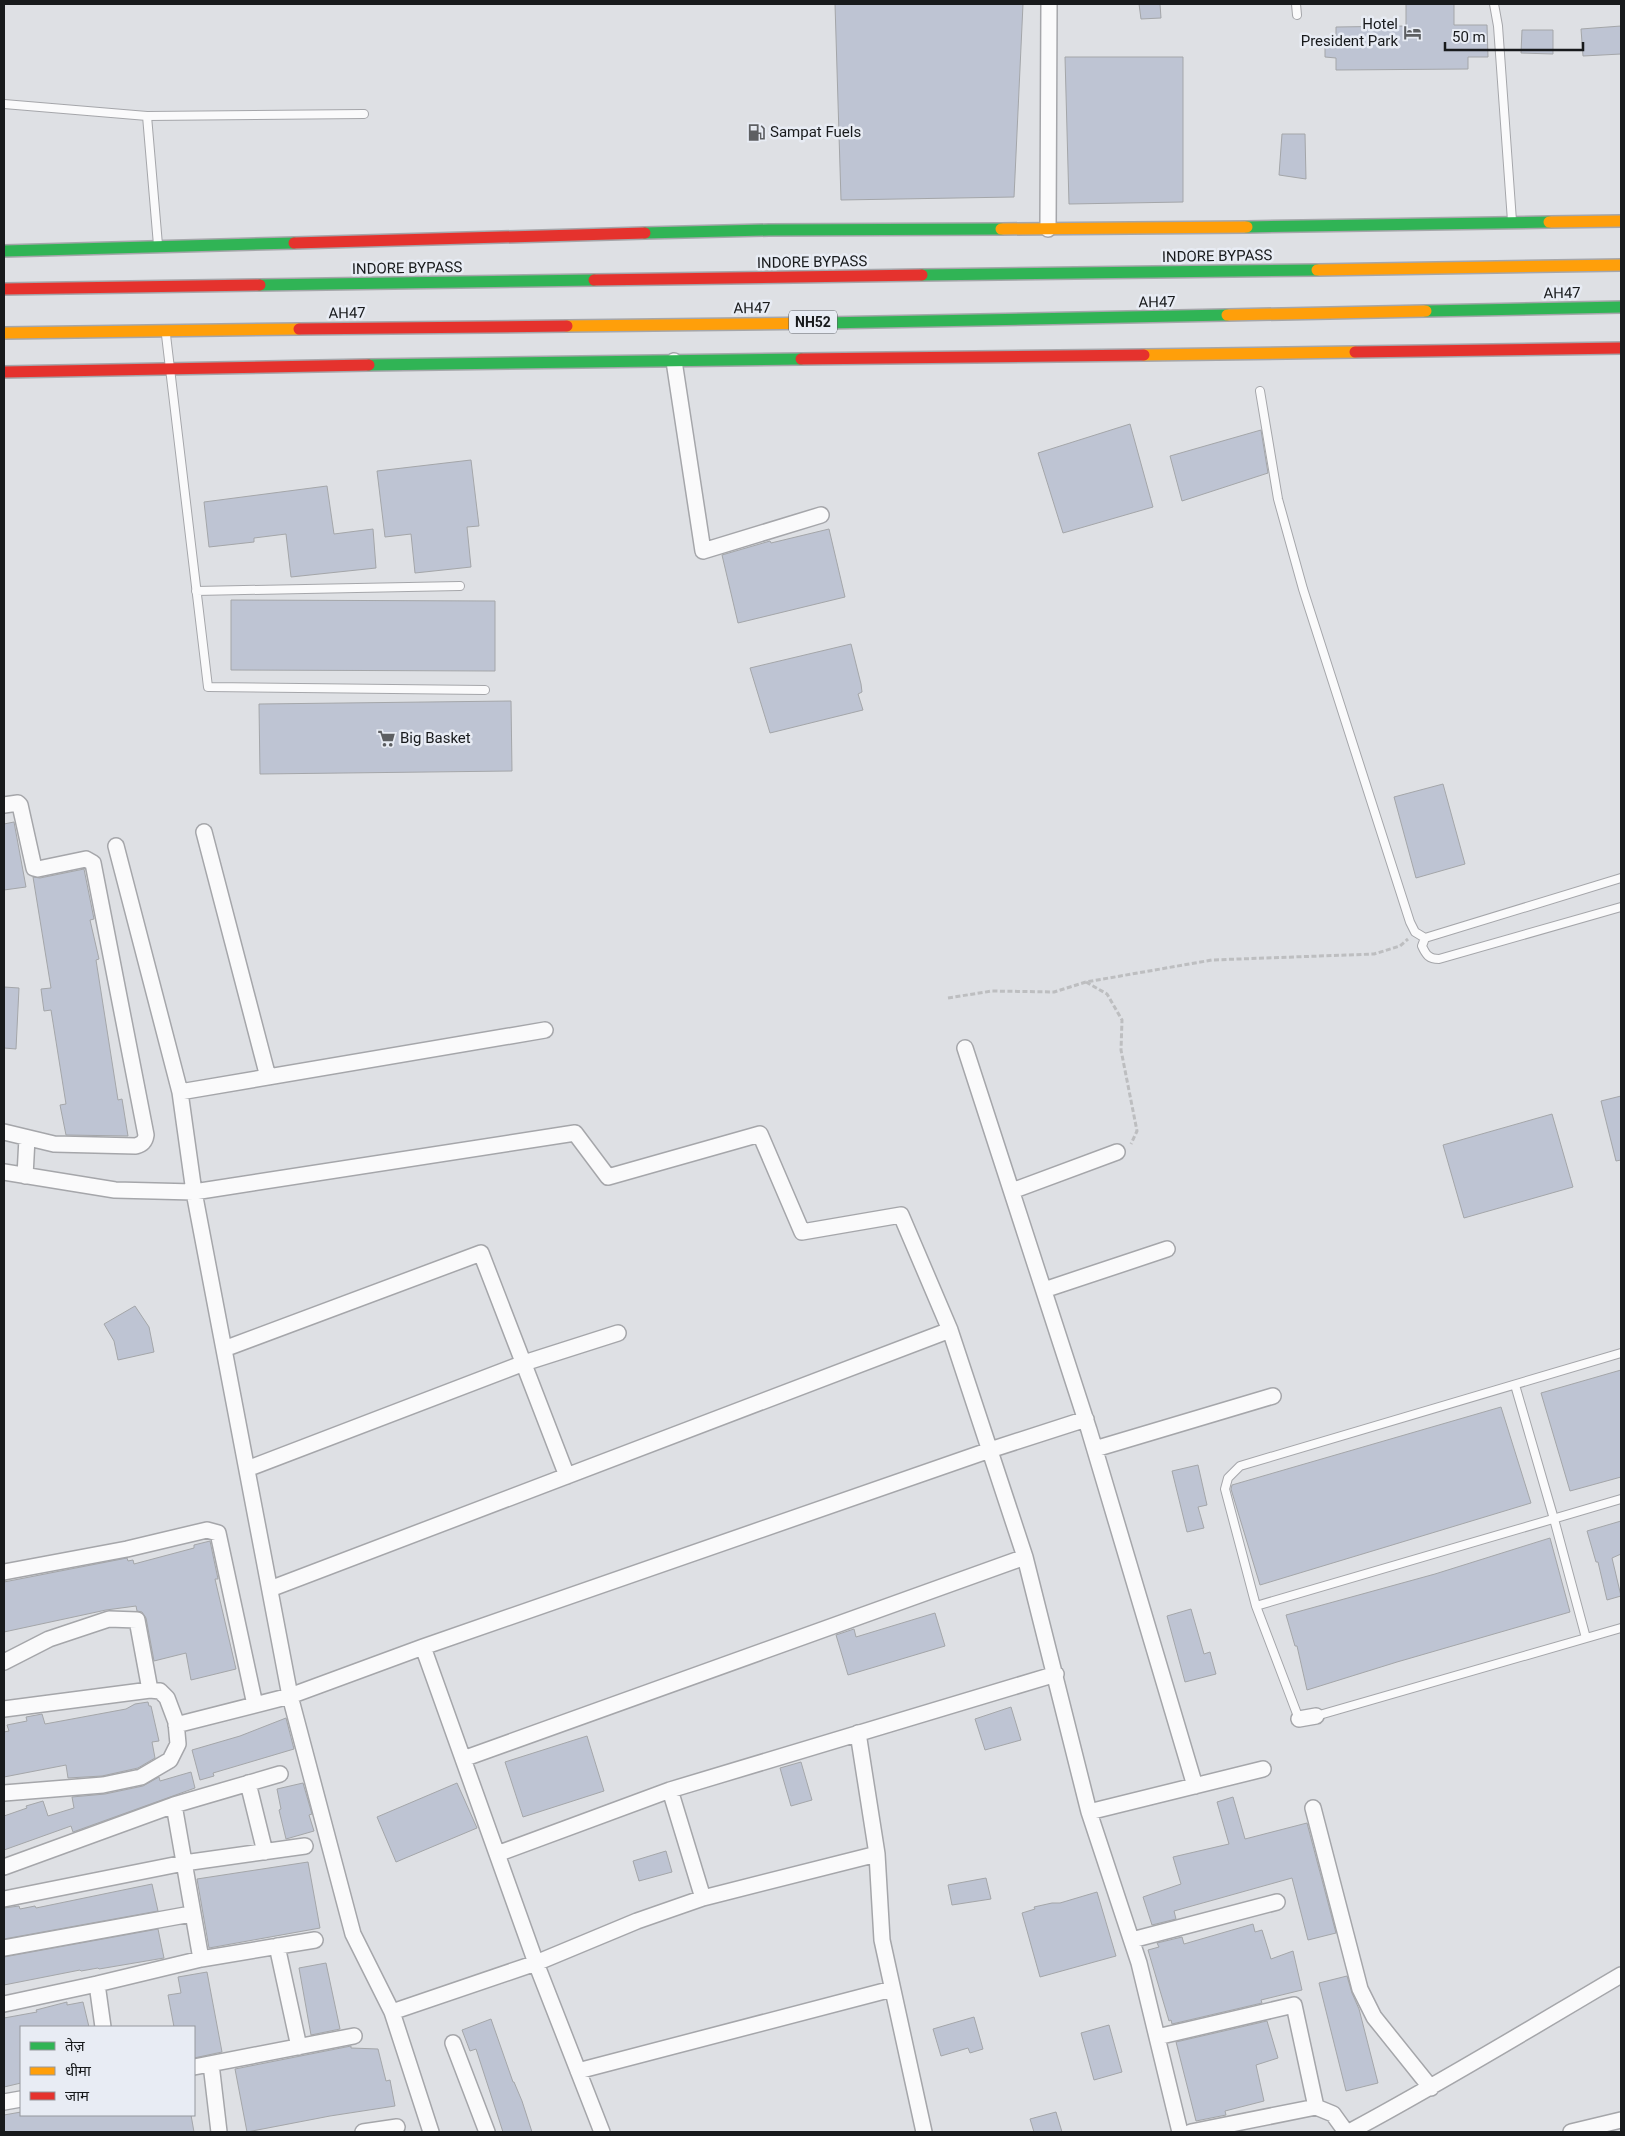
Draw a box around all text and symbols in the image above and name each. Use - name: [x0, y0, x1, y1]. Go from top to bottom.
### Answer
- place label: Hotel President Park: [1301, 15, 1398, 50]
- scale bar: [1445, 20, 1582, 52]
- hotel icon: Hotel President Park: [1402, 23, 1422, 43]
- text: 50 m: [1452, 28, 1486, 46]
- fuel station icon: Sampat Fuels: [746, 122, 766, 142]
- place label: Sampat Fuels: [770, 123, 861, 141]
- street label: INDORE BYPASS: [1162, 246, 1272, 266]
- street label: INDORE BYPASS: [757, 252, 867, 272]
- street label: INDORE BYPASS: [352, 258, 462, 278]
- street label: AH47: [1543, 284, 1581, 302]
- street label: AH47: [1138, 293, 1176, 311]
- street label: AH47: [733, 299, 771, 317]
- street label: AH47: [328, 304, 366, 322]
- road number: NH52: [789, 311, 837, 334]
- supermarket icon: Big Basket: [376, 728, 396, 748]
- place label: Big Basket: [400, 729, 471, 747]
- legend: [20, 2026, 195, 2116]
- text: तेज़: [65, 2037, 86, 2055]
- text: धीमा: [65, 2062, 92, 2080]
- text: जाम: [65, 2087, 90, 2105]

